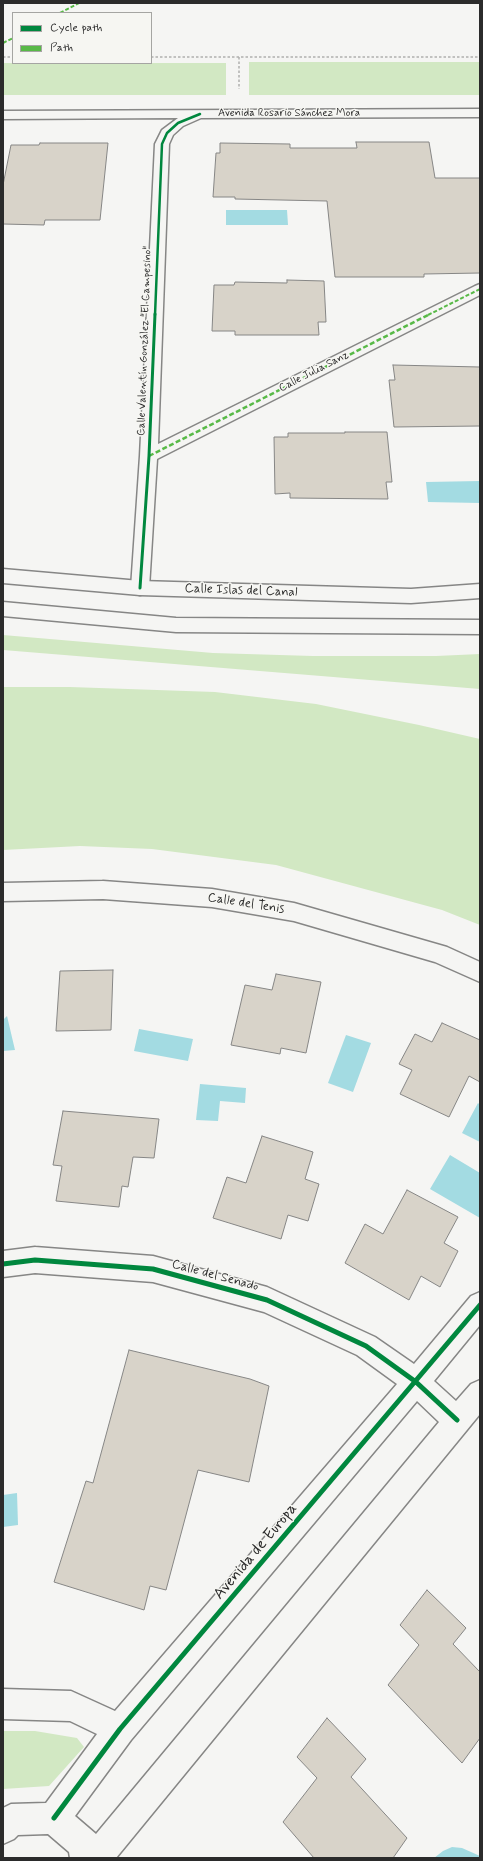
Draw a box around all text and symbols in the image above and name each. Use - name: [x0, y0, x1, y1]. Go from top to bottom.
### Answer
- legend: [12, 12, 152, 64]
- text: Cycle path: [50, 20, 102, 36]
- text: Path: [50, 40, 73, 56]
- street label: Avenida Rosario Sánchez Mora: [218, 107, 360, 121]
- street label: Calle Valentín González "El Campesino": [135, 246, 155, 436]
- street label: Calle Julia Sanz: [277, 349, 351, 395]
- street label: Calle Islas del Canal: [184, 581, 298, 601]
- street label: Calle del Tenis: [206, 890, 286, 918]
- street label: Calle del Senado: [170, 1257, 260, 1295]
- street label: Avenida de Europa: [210, 1500, 302, 1604]

